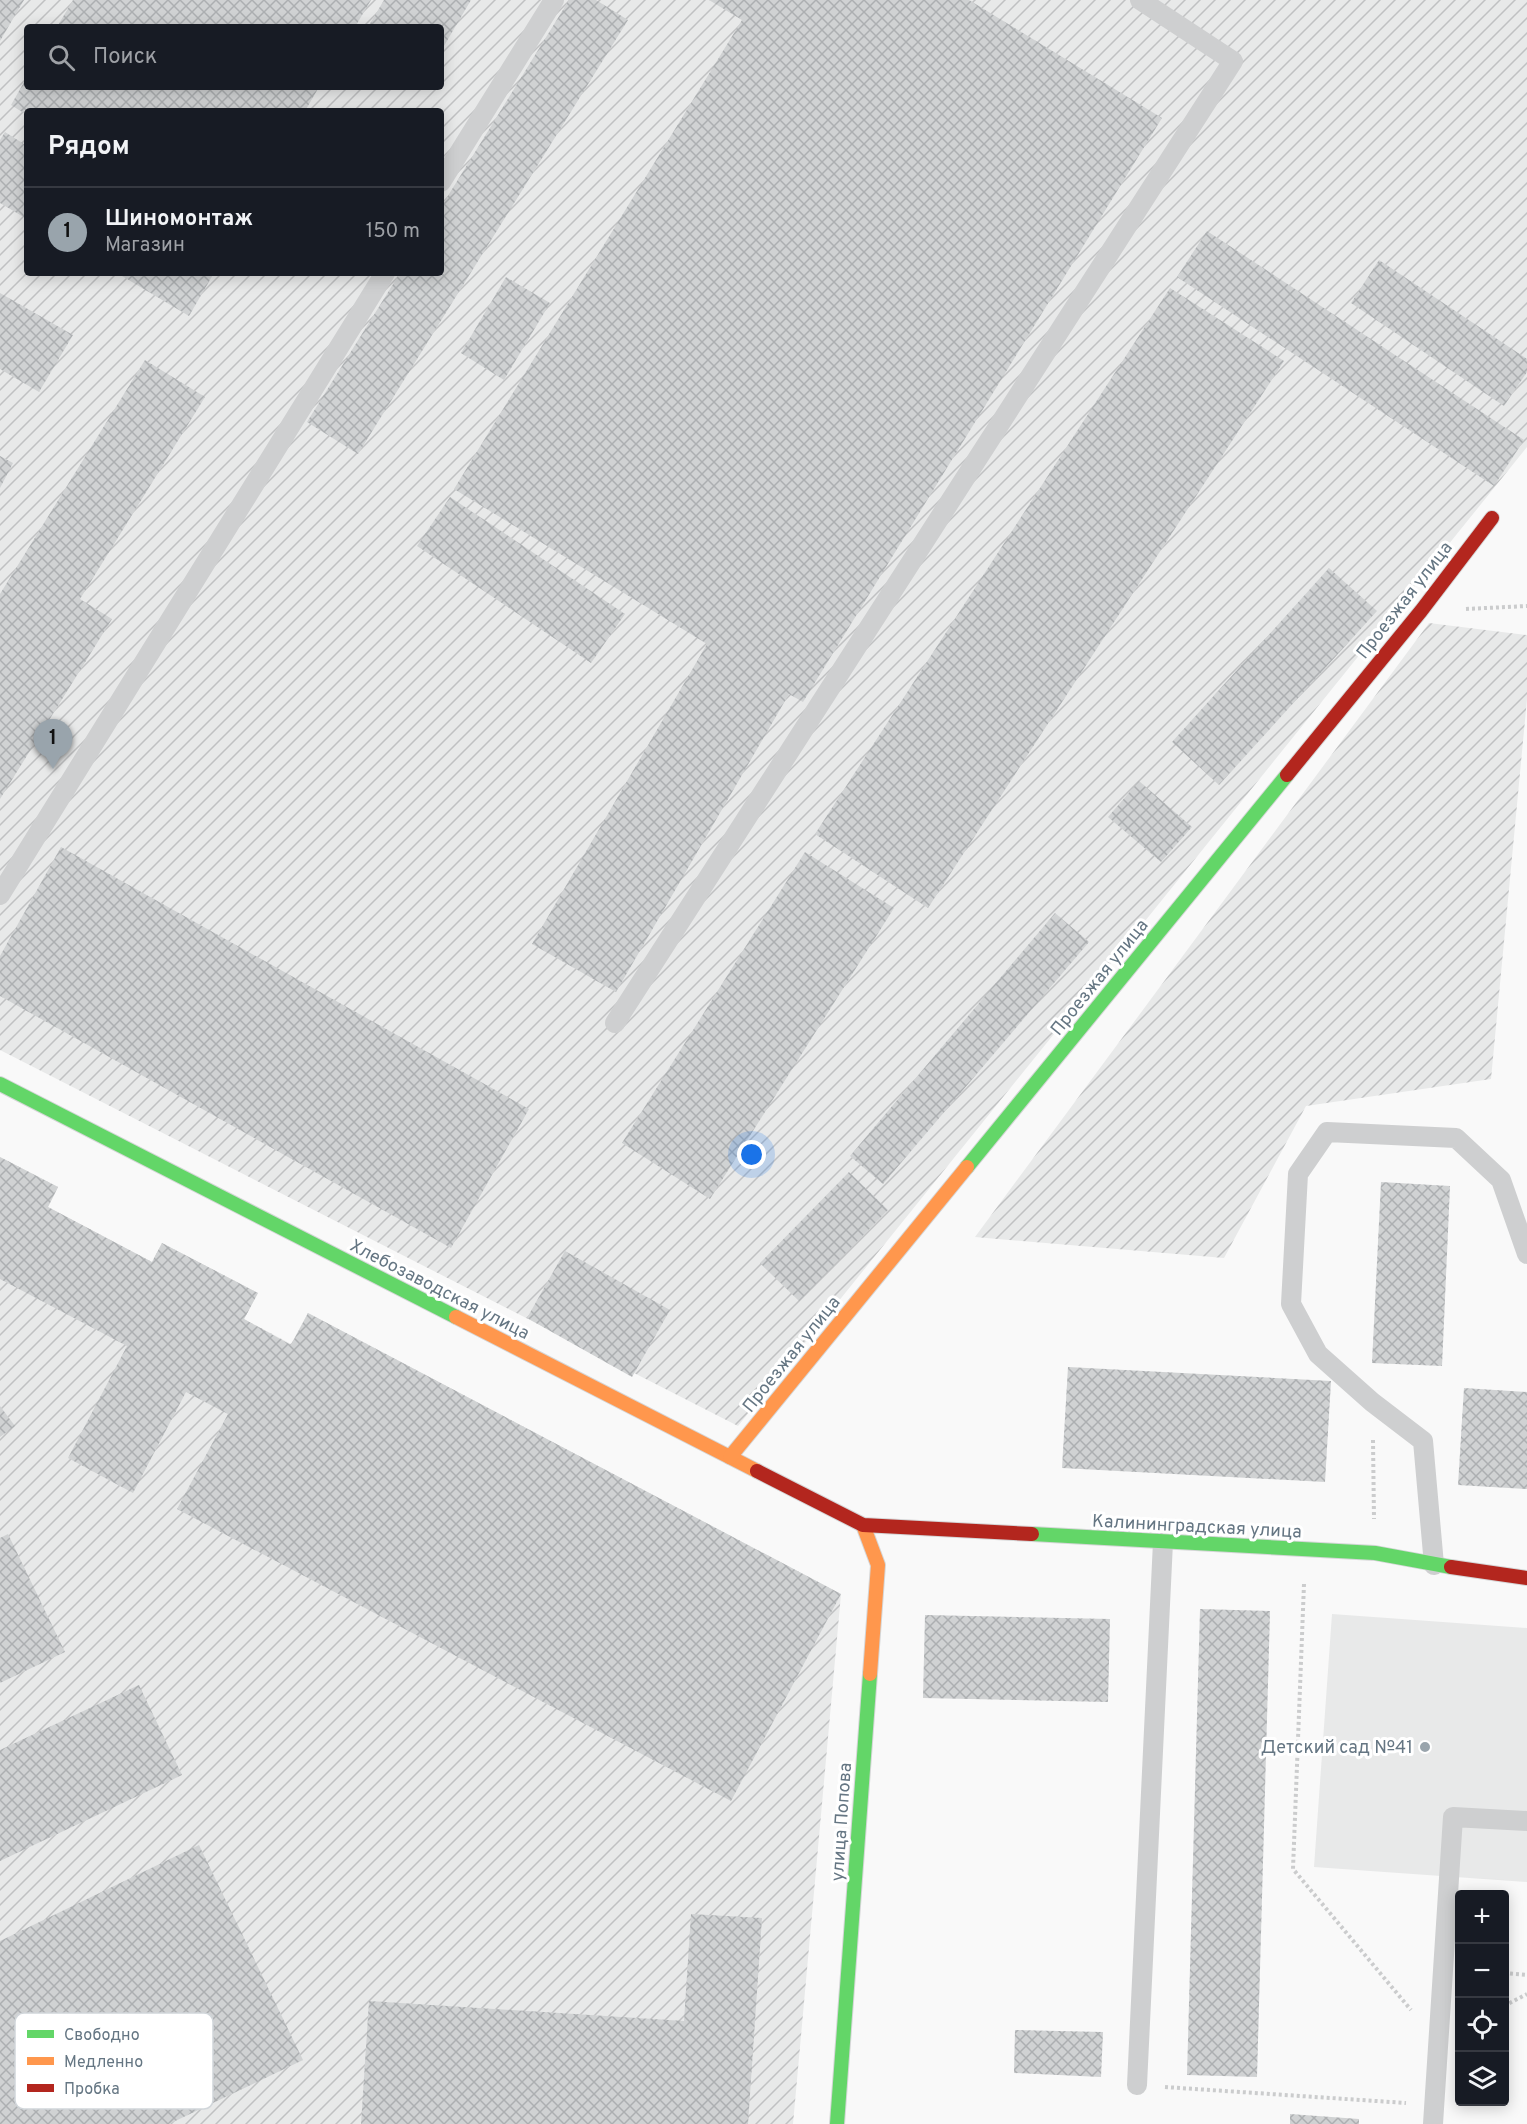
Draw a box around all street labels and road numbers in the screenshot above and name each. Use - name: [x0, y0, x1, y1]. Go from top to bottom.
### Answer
- street label: Проезжая улица: [1352, 537, 1458, 664]
- street label: Проезжая улица: [1046, 915, 1154, 1041]
- street label: Хлебозаводская улица: [346, 1235, 533, 1346]
- street label: Проезжая улица: [738, 1292, 846, 1418]
- street label: Калининградская улица: [1091, 1511, 1302, 1544]
- street label: улица Попова: [827, 1762, 858, 1882]

